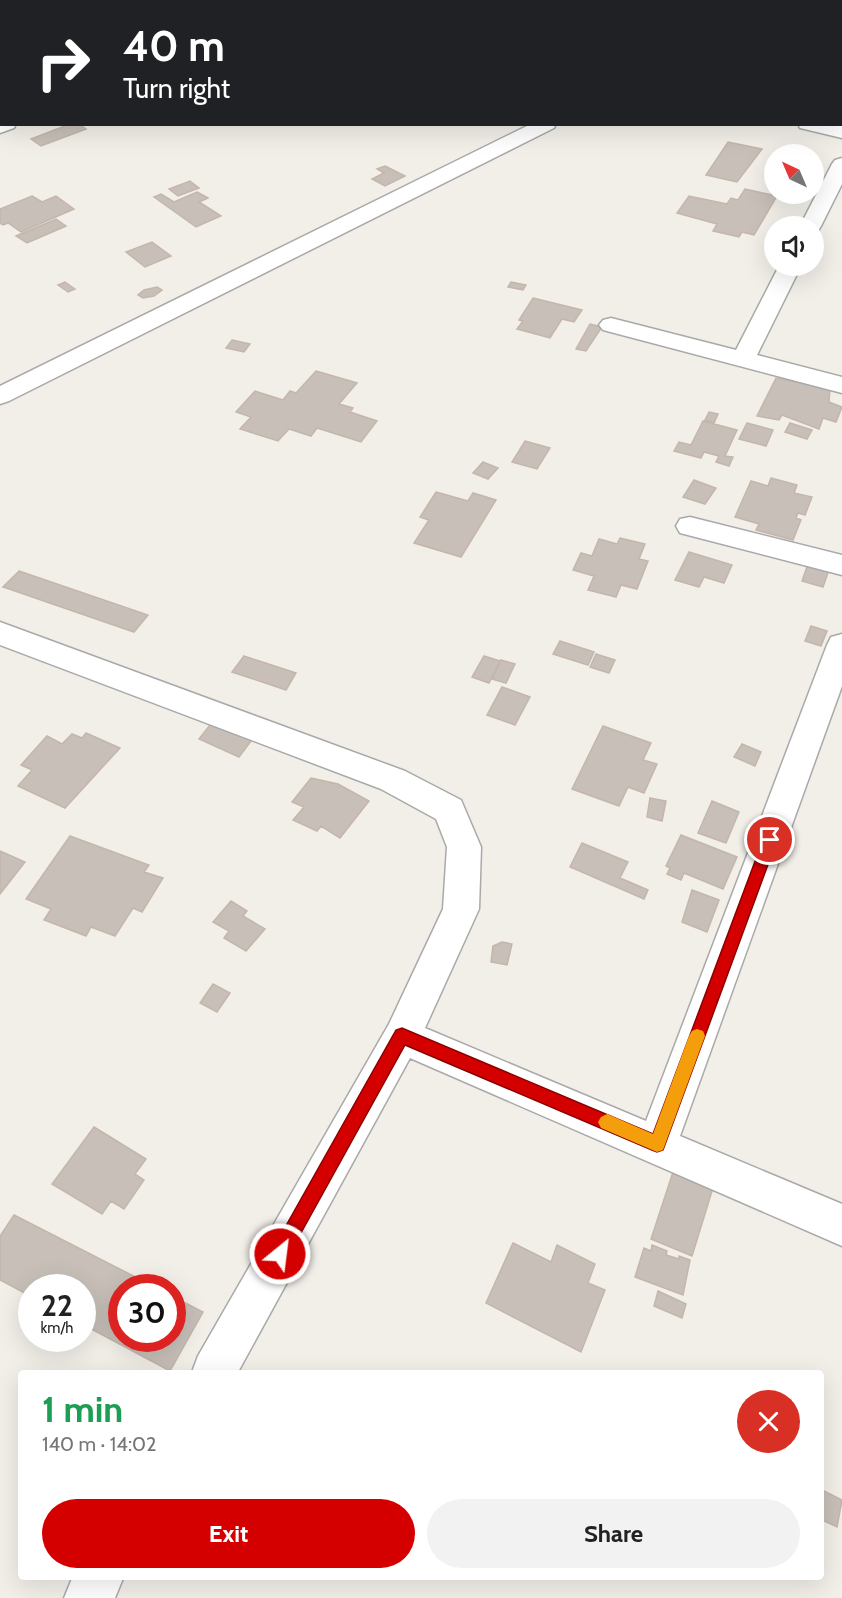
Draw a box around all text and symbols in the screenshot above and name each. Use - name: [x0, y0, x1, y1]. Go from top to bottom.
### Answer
- text: 40 m: [123, 20, 225, 72]
- icon: right: [24, 24, 102, 102]
- text: Turn right: [123, 72, 230, 105]
- north arrow: [764, 144, 824, 204]
- map controls: [764, 144, 824, 276]
- button: sound: [764, 216, 824, 276]
- pin: [744, 814, 795, 865]
- icon: arrive: [753, 823, 786, 856]
- position arrow: [248, 1222, 312, 1286]
- speed limit sign: 30: [108, 1274, 186, 1352]
- text: 22: [41, 1287, 73, 1324]
- text: km/h: [41, 1319, 73, 1337]
- text: 1 min: [42, 1387, 123, 1431]
- button: close: [737, 1390, 800, 1453]
- text: 140 m · 14:02: [42, 1432, 157, 1456]
- button: Exit: [42, 1499, 415, 1568]
- button: Share: [427, 1499, 800, 1568]

